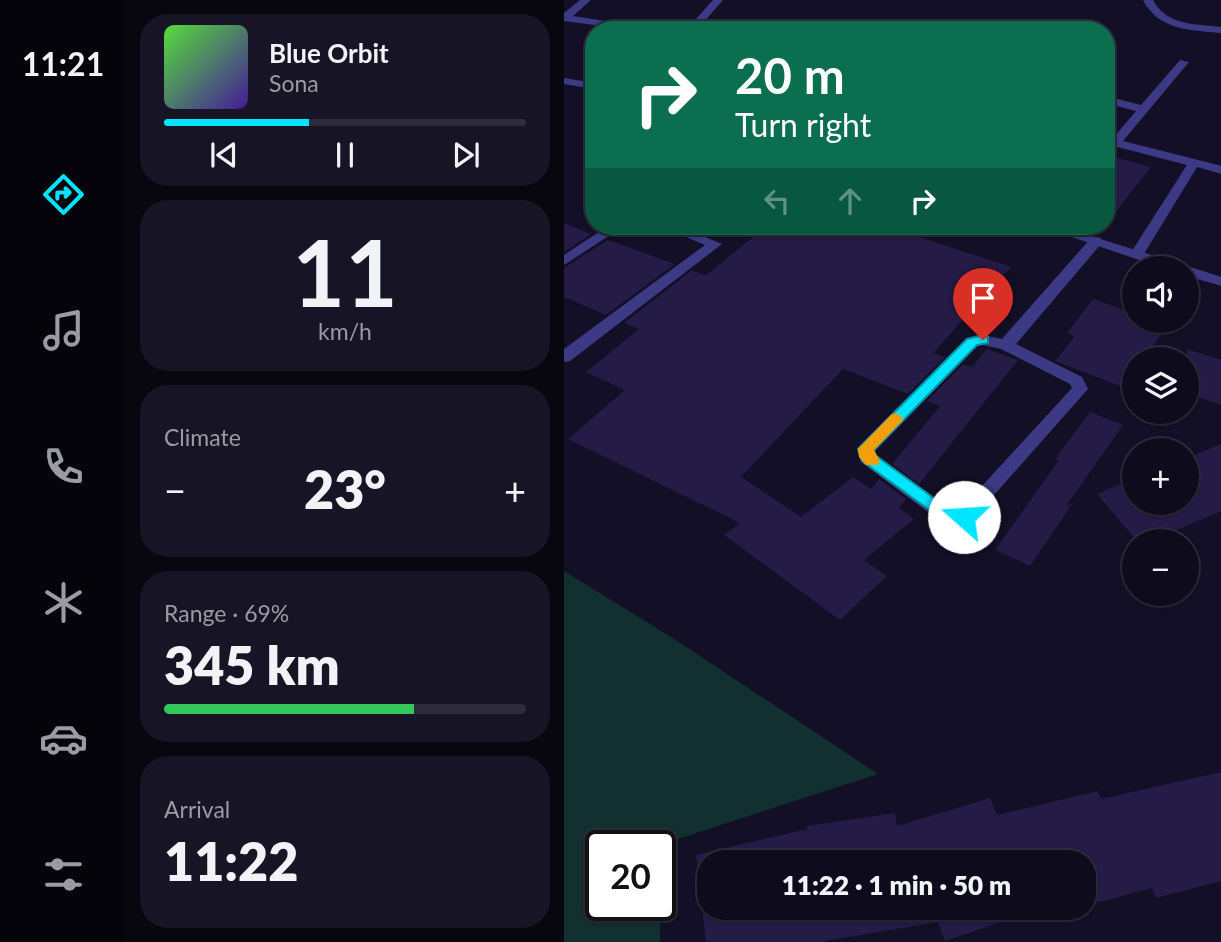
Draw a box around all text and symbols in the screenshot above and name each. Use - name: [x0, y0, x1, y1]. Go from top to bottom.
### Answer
- text: Blue Orbit: [269, 37, 389, 69]
- text: 11:21: [22, 44, 104, 83]
- text: 20 m: [735, 46, 845, 104]
- icon: right: [620, 49, 711, 140]
- text: Sona: [269, 69, 319, 97]
- text: Turn right: [735, 105, 871, 144]
- icon: previous: [205, 136, 243, 174]
- icon: pause: [326, 136, 364, 174]
- icon: next: [447, 136, 485, 174]
- icon: directions: [39, 170, 88, 219]
- icon: left: [758, 182, 796, 220]
- icon: ahead: [831, 182, 869, 220]
- icon: right: [904, 182, 942, 220]
- text: 11: [292, 217, 398, 326]
- map controls: [1122, 256, 1199, 606]
- button: sound: [1122, 256, 1199, 333]
- pin: [953, 268, 1013, 340]
- icon: arrive: [964, 279, 1002, 317]
- icon: music: [39, 306, 88, 355]
- text: km/h: [318, 317, 372, 345]
- button: layers: [1122, 347, 1199, 424]
- text: Climate: [164, 423, 241, 451]
- button: +: [1122, 438, 1199, 515]
- icon: phone: [39, 442, 88, 491]
- text: 23°: [304, 458, 386, 520]
- text: −: [164, 467, 186, 513]
- text: +: [504, 467, 526, 513]
- position arrow: [927, 480, 1001, 554]
- button: −: [1122, 529, 1199, 606]
- icon: climate: [39, 578, 88, 627]
- text: Range · 69%: [164, 599, 289, 627]
- text: 345 km: [164, 634, 340, 696]
- icon: car: [39, 714, 88, 763]
- text: Arrival: [164, 795, 230, 823]
- text: 11:22: [164, 830, 298, 892]
- speed limit sign: 20: [585, 830, 676, 921]
- icon: filters: [39, 850, 88, 899]
- text: 11:22 · 1 min · 50 m: [782, 869, 1011, 901]

